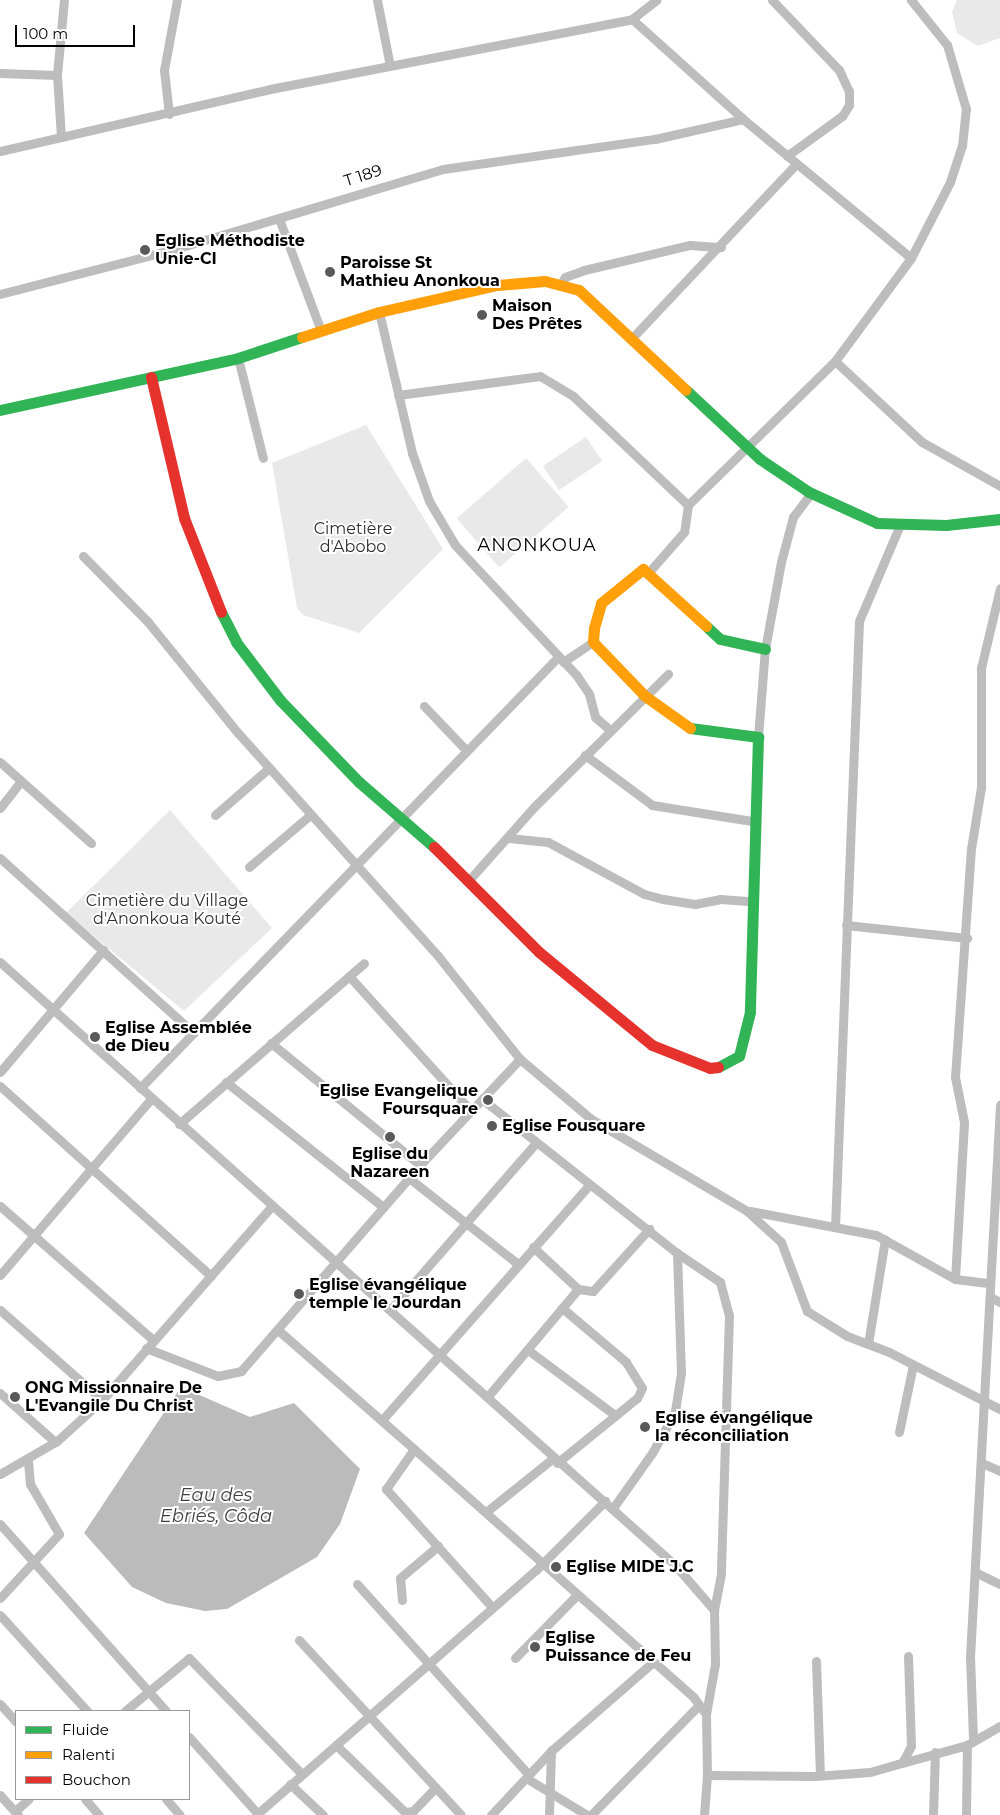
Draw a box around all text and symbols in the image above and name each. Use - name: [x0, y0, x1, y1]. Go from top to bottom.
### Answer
- scale bar: [18, 15, 138, 47]
- text: 100 m: [23, 24, 68, 43]
- street label: T 189: [341, 161, 385, 191]
- place label: Eglise Méthodiste Unie-CI: [155, 231, 305, 269]
- marker: Eglise Méthodiste Unie-CI: [139, 244, 151, 256]
- place label: Paroisse St Mathieu Anonkoua: [340, 253, 500, 291]
- marker: Paroisse St Mathieu Anonkoua: [324, 266, 336, 278]
- place label: Maison Des Prêtes: [492, 296, 582, 334]
- marker: Maison Des Prêtes: [476, 309, 488, 321]
- park label: Cimetière d'Abobo: [314, 519, 392, 557]
- district label: ANONKOUA: [476, 534, 598, 556]
- park label: Cimetière du Village d'Anonkoua Kouté: [86, 891, 248, 929]
- place label: Eglise Assemblée de Dieu: [105, 1018, 252, 1056]
- marker: Eglise Assemblée de Dieu: [89, 1031, 101, 1043]
- place label: Eglise Evangelique Foursquare: [319, 1081, 478, 1119]
- marker: Eglise Evangelique Foursquare: [482, 1094, 494, 1106]
- place label: Eglise Fousquare: [502, 1116, 645, 1136]
- marker: Eglise Fousquare: [486, 1120, 498, 1132]
- marker: Eglise du Nazareen: [384, 1131, 396, 1143]
- place label: Eglise du Nazareen: [350, 1144, 430, 1182]
- place label: Eglise évangélique temple le Jourdan: [309, 1275, 467, 1313]
- marker: Eglise évangélique temple le Jourdan: [293, 1288, 305, 1300]
- place label: ONG Missionnaire De L'Evangile Du Christ: [25, 1378, 202, 1416]
- marker: ONG Missionnaire De L'Evangile Du Christ: [9, 1391, 21, 1403]
- place label: Eglise évangélique la réconciliation: [655, 1408, 813, 1446]
- marker: Eglise évangélique la réconciliation: [639, 1421, 651, 1433]
- water label: Eau des Ebriés, Côda: [160, 1485, 272, 1528]
- place label: Eglise MIDE J.C: [566, 1557, 694, 1577]
- marker: Eglise MIDE J.C: [550, 1561, 562, 1573]
- place label: Eglise Puissance de Feu: [545, 1628, 691, 1666]
- marker: Eglise Puissance de Feu: [529, 1641, 541, 1653]
- legend: [15, 1710, 190, 1800]
- text: Fluide: [62, 1720, 109, 1739]
- text: Ralenti: [62, 1745, 115, 1764]
- text: Bouchon: [62, 1770, 131, 1789]

